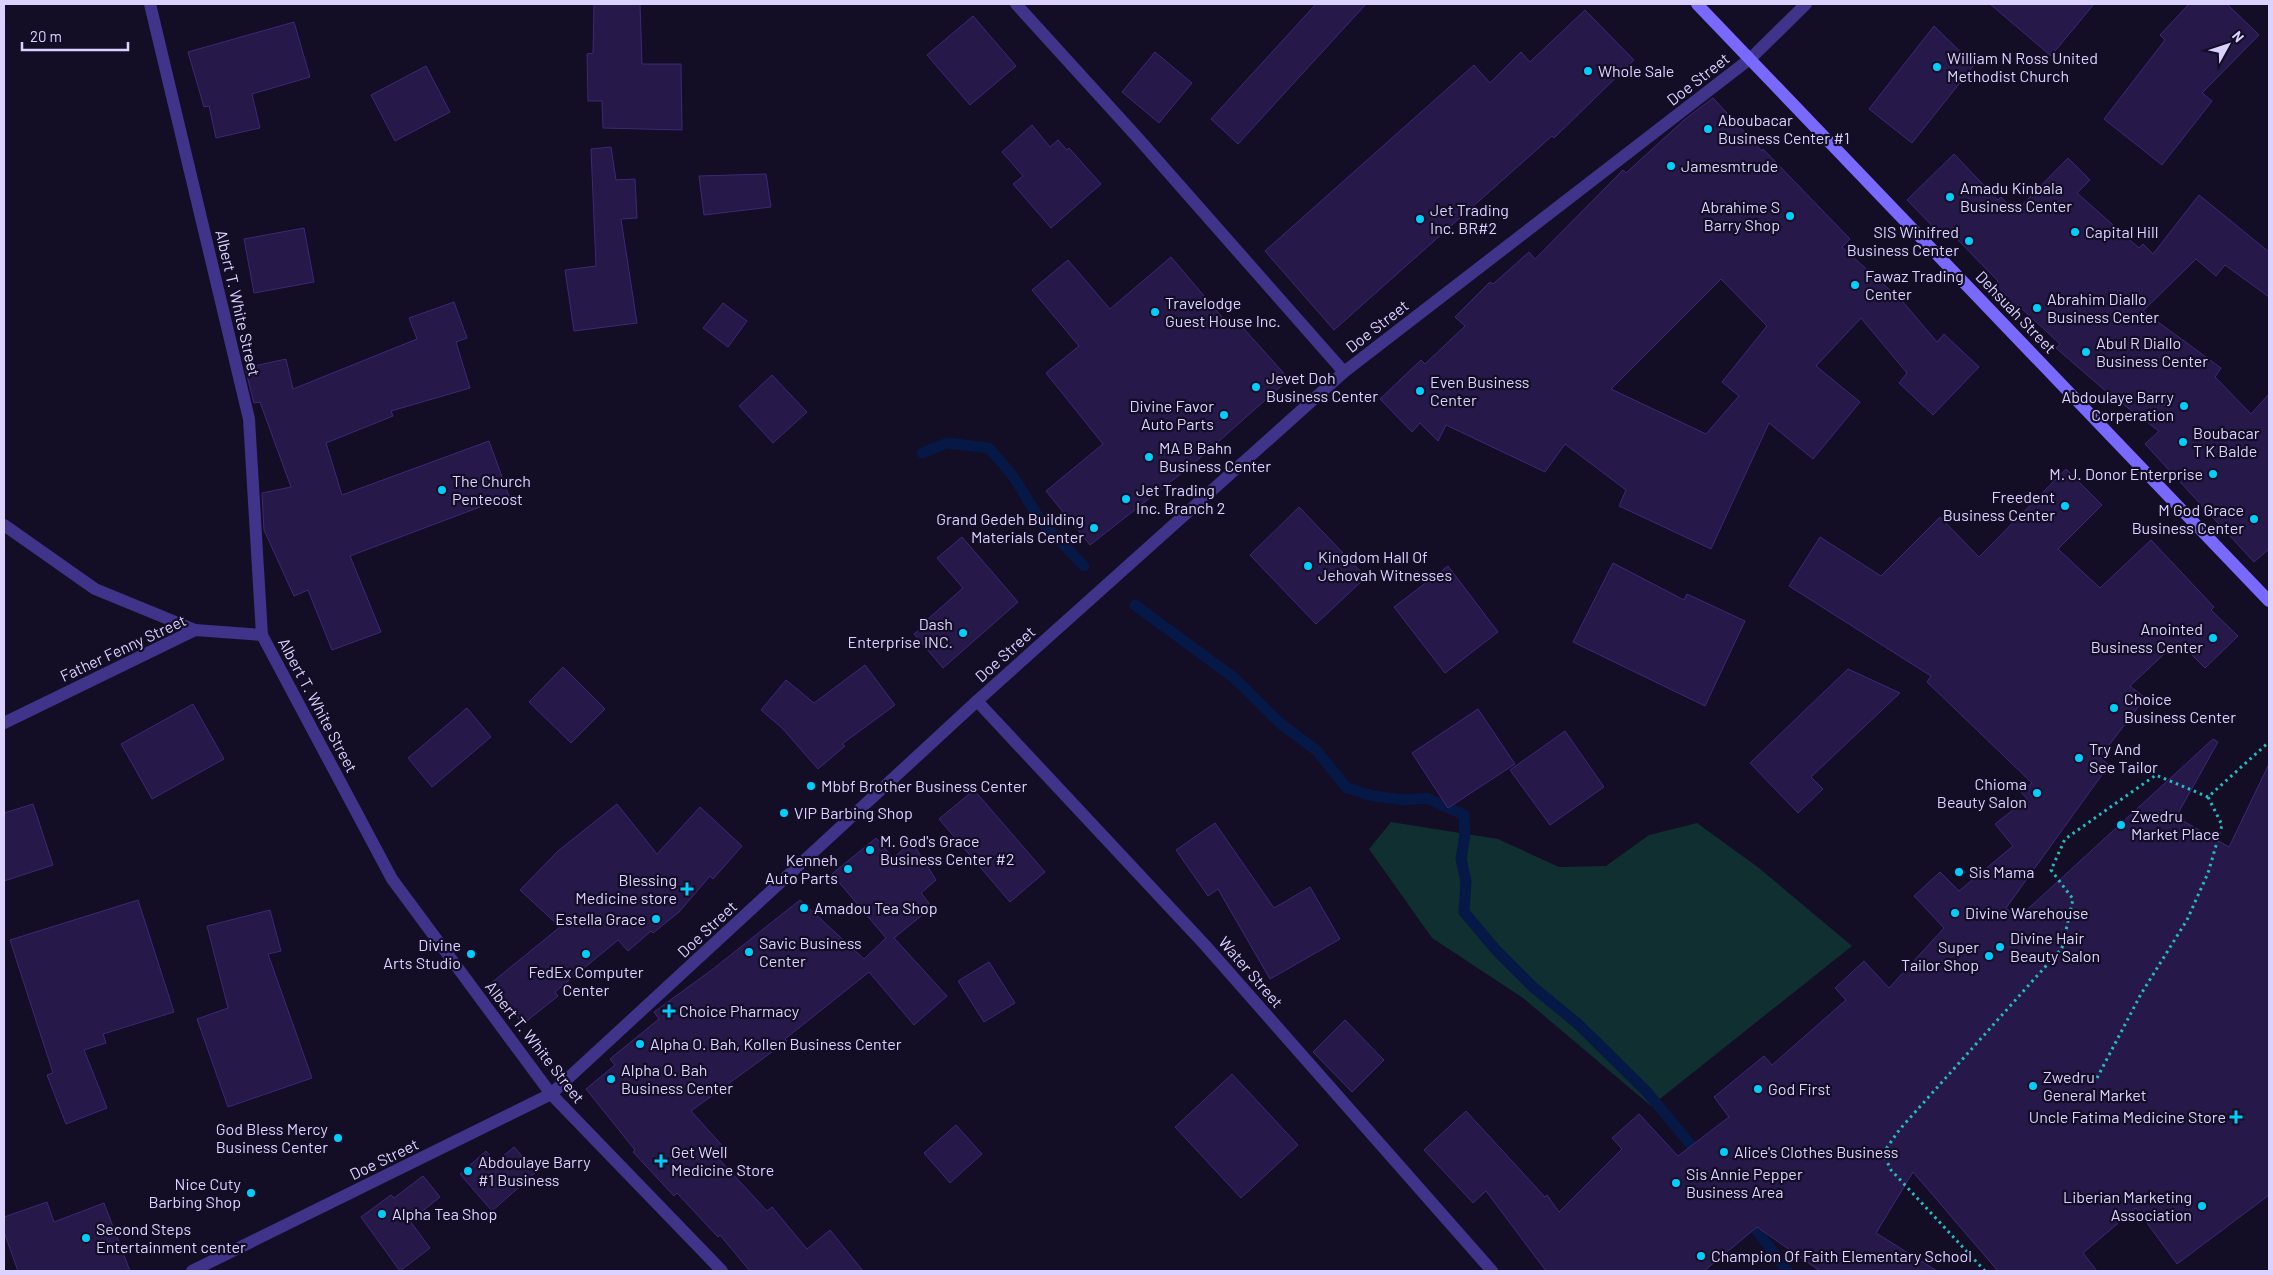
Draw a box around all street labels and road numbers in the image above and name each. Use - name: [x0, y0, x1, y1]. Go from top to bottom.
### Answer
- street label: Doe Street: [1663, 48, 1733, 109]
- street label: Albert T. White Street: [212, 228, 265, 378]
- street label: Dehsuah Street: [1972, 267, 2060, 357]
- street label: Doe Street: [1342, 295, 1412, 356]
- street label: Father Fenny Street: [57, 610, 189, 685]
- street label: Doe Street: [971, 622, 1039, 685]
- street label: Albert T. White Street: [275, 634, 362, 775]
- street label: Doe Street: [673, 896, 740, 961]
- street label: Water Street: [1215, 932, 1287, 1011]
- street label: Albert T. White Street: [482, 977, 589, 1107]
- street label: Doe Street: [346, 1134, 421, 1183]

